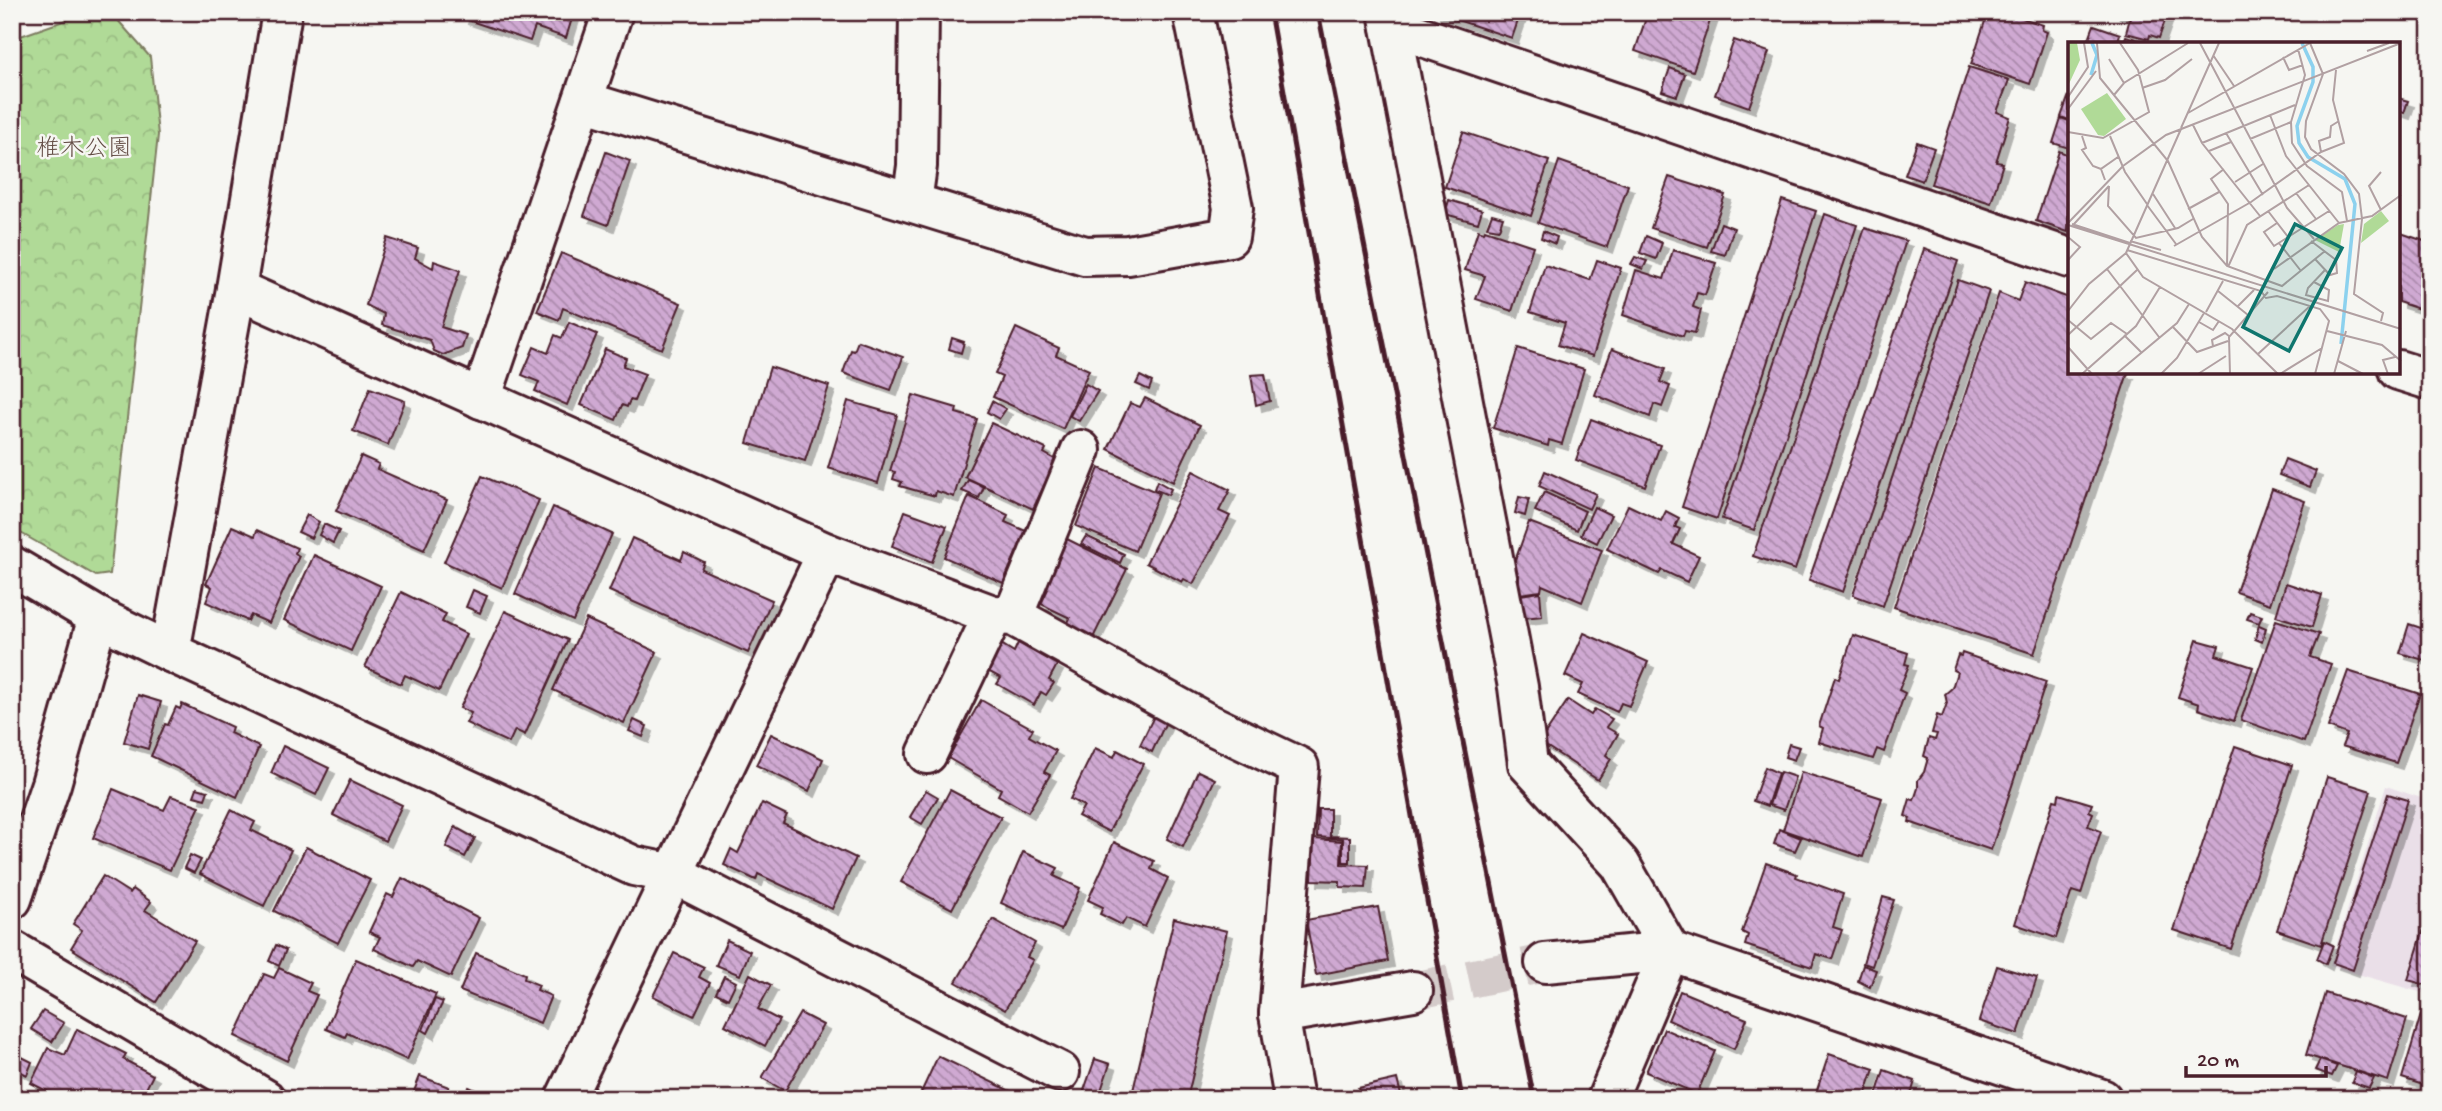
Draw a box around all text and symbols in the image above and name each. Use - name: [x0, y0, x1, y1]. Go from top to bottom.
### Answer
- inset map: [2068, 42, 2400, 374]
- park label: 椎木公園: [36, 135, 132, 165]
- scale bar: [2186, 1034, 2326, 1078]
- text: 20 m: [2197, 1050, 2239, 1075]

